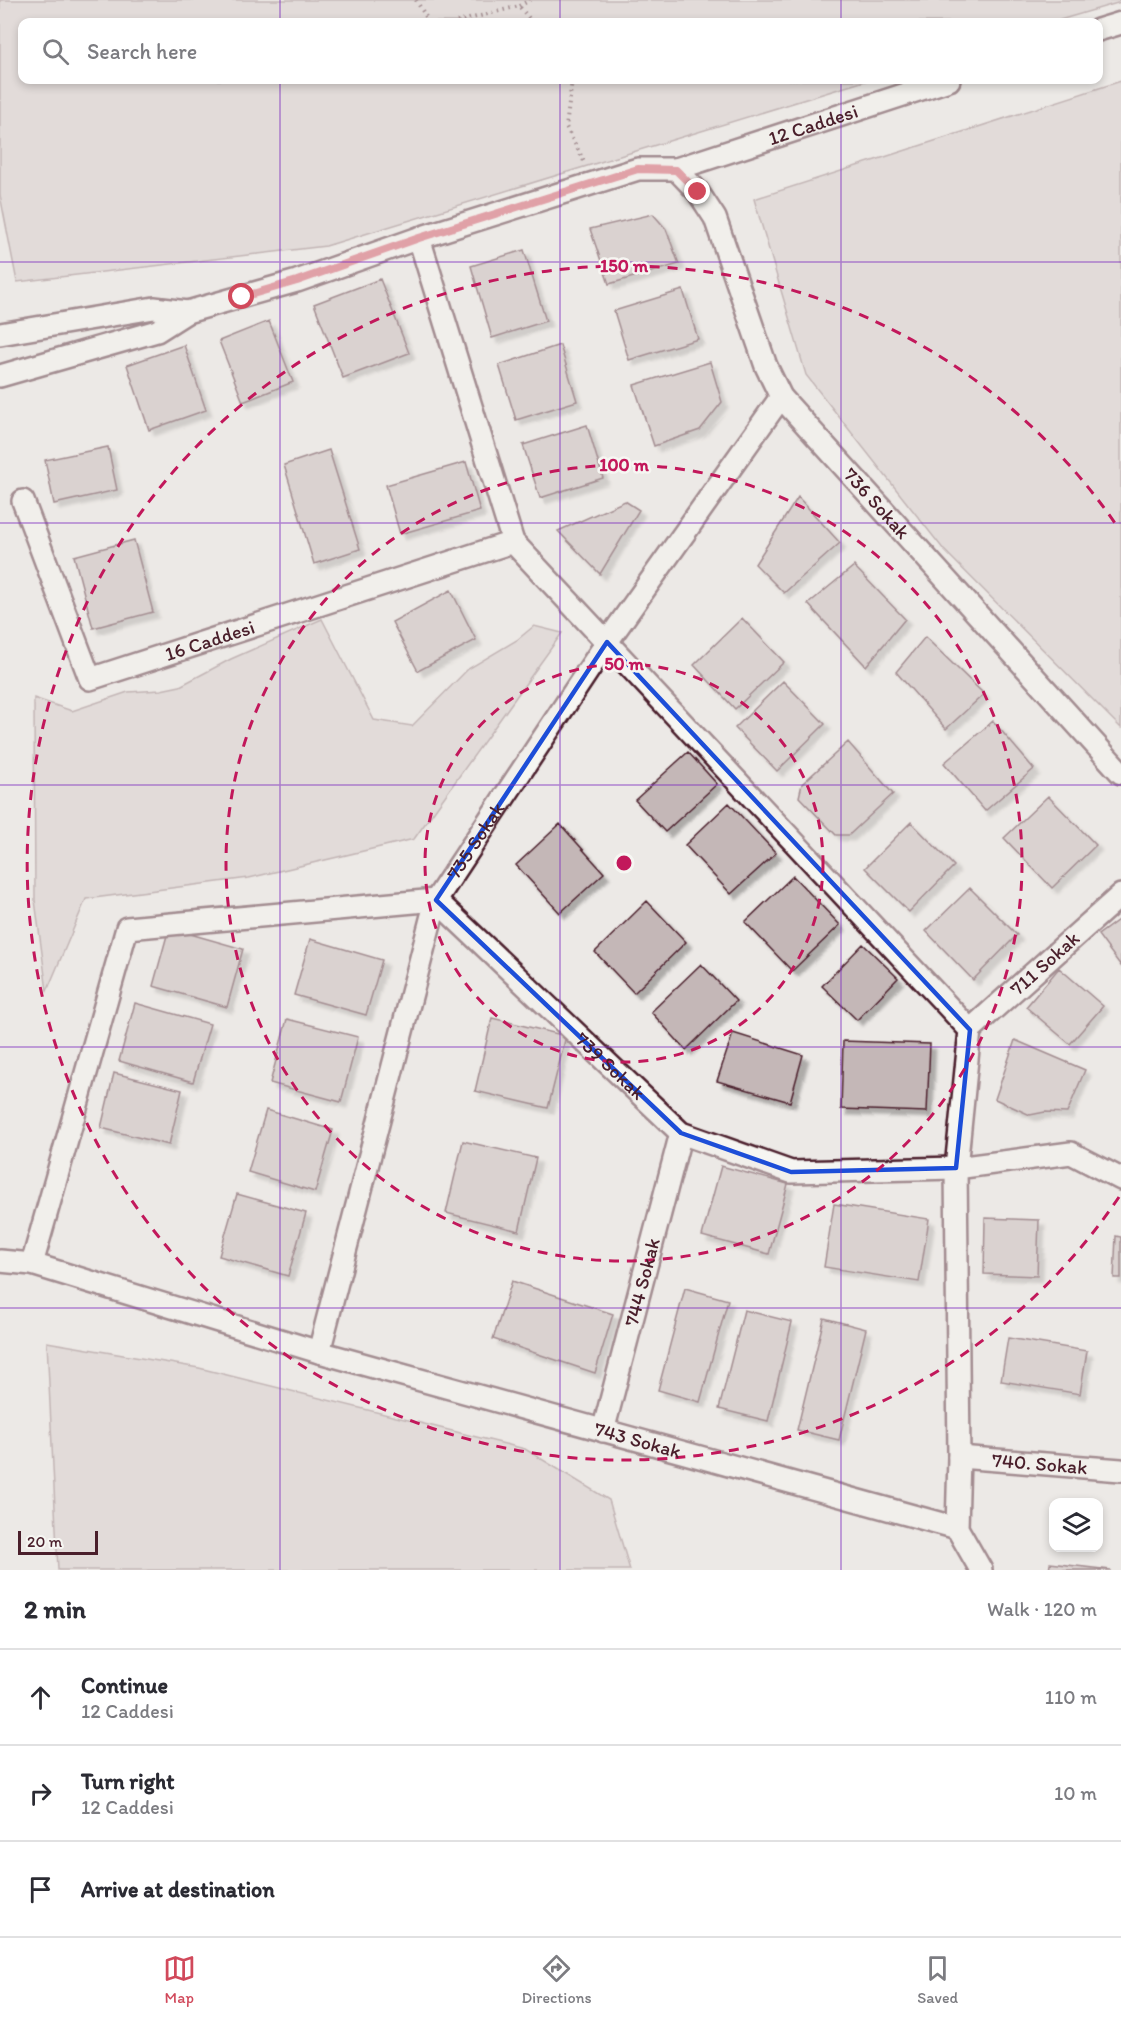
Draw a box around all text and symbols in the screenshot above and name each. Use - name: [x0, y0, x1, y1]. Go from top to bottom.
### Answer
- search box: [18, 18, 1103, 84]
- icon: search: [39, 35, 72, 68]
- text: Search here: [87, 38, 197, 65]
- street label: 12 Caddesi: [765, 99, 861, 150]
- route end: [684, 178, 710, 204]
- text: 150 m: [600, 255, 649, 277]
- route start: [228, 283, 254, 309]
- text: 100 m: [599, 454, 650, 476]
- street label: 736 Sokak: [839, 462, 915, 544]
- street label: 16 Caddesi: [162, 614, 258, 666]
- text: 50 m: [604, 653, 645, 675]
- street label: 735 Sokak: [441, 798, 510, 884]
- centre of rings: [614, 853, 634, 873]
- street label: 711 Sokak: [1005, 926, 1084, 1001]
- street label: 739 Sokak: [570, 1027, 650, 1105]
- street label: 744 Sokak: [619, 1235, 665, 1329]
- street label: 743 Sokak: [592, 1417, 684, 1463]
- street label: 740. Sokak: [991, 1448, 1088, 1479]
- map controls: [1049, 1498, 1103, 1552]
- button: layers: [1049, 1498, 1103, 1552]
- scale bar: [18, 1528, 98, 1556]
- text: 20 m: [27, 1532, 62, 1551]
- text: 2 min: [24, 1593, 86, 1625]
- text: Walk · 120 m: [987, 1597, 1097, 1621]
- text: Continue: [81, 1672, 168, 1699]
- icon: ahead: [24, 1681, 57, 1714]
- text: 110 m: [1045, 1685, 1097, 1709]
- text: 12 Caddesi: [81, 1699, 174, 1723]
- text: Turn right: [81, 1768, 175, 1795]
- icon: right: [24, 1777, 57, 1810]
- text: 10 m: [1054, 1781, 1097, 1805]
- text: 12 Caddesi: [81, 1795, 174, 1819]
- icon: arrive: [24, 1873, 57, 1906]
- text: Arrive at destination: [81, 1876, 275, 1903]
- tab: Map: [163, 1952, 196, 2007]
- tab: Directions: [521, 1952, 592, 2007]
- tab: Saved: [917, 1952, 958, 2007]

